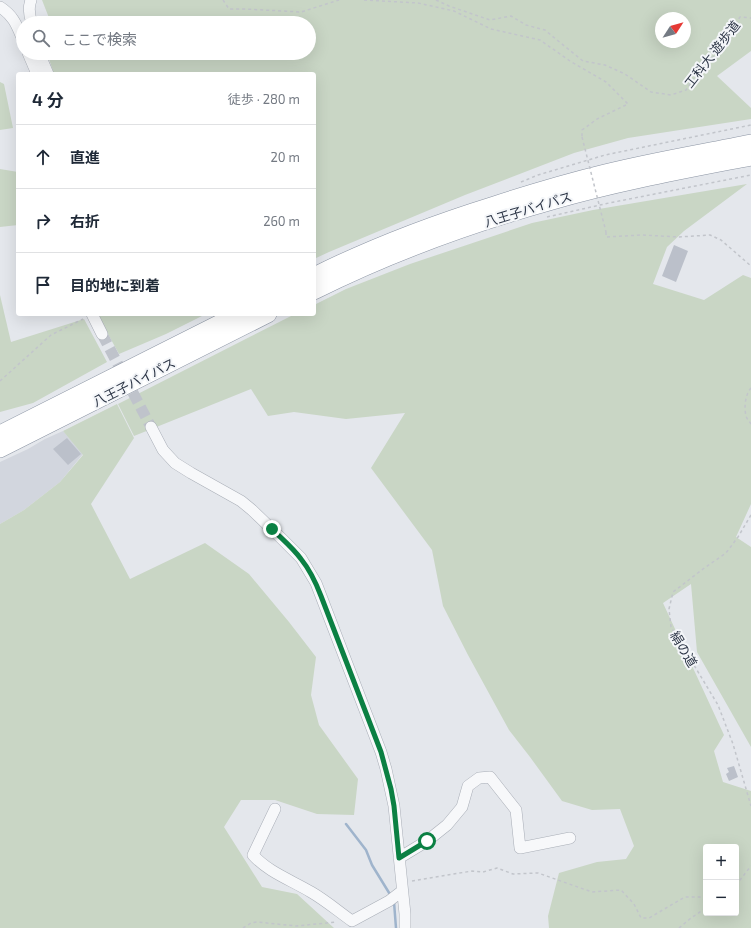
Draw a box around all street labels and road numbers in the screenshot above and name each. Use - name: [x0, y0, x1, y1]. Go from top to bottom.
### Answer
- street label: 工科大 遊歩道: [681, 17, 743, 91]
- street label: 八王子バイパス: [482, 188, 574, 230]
- street label: 八王子バイパス: [90, 354, 178, 410]
- street label: 絹の道: [667, 628, 701, 670]

